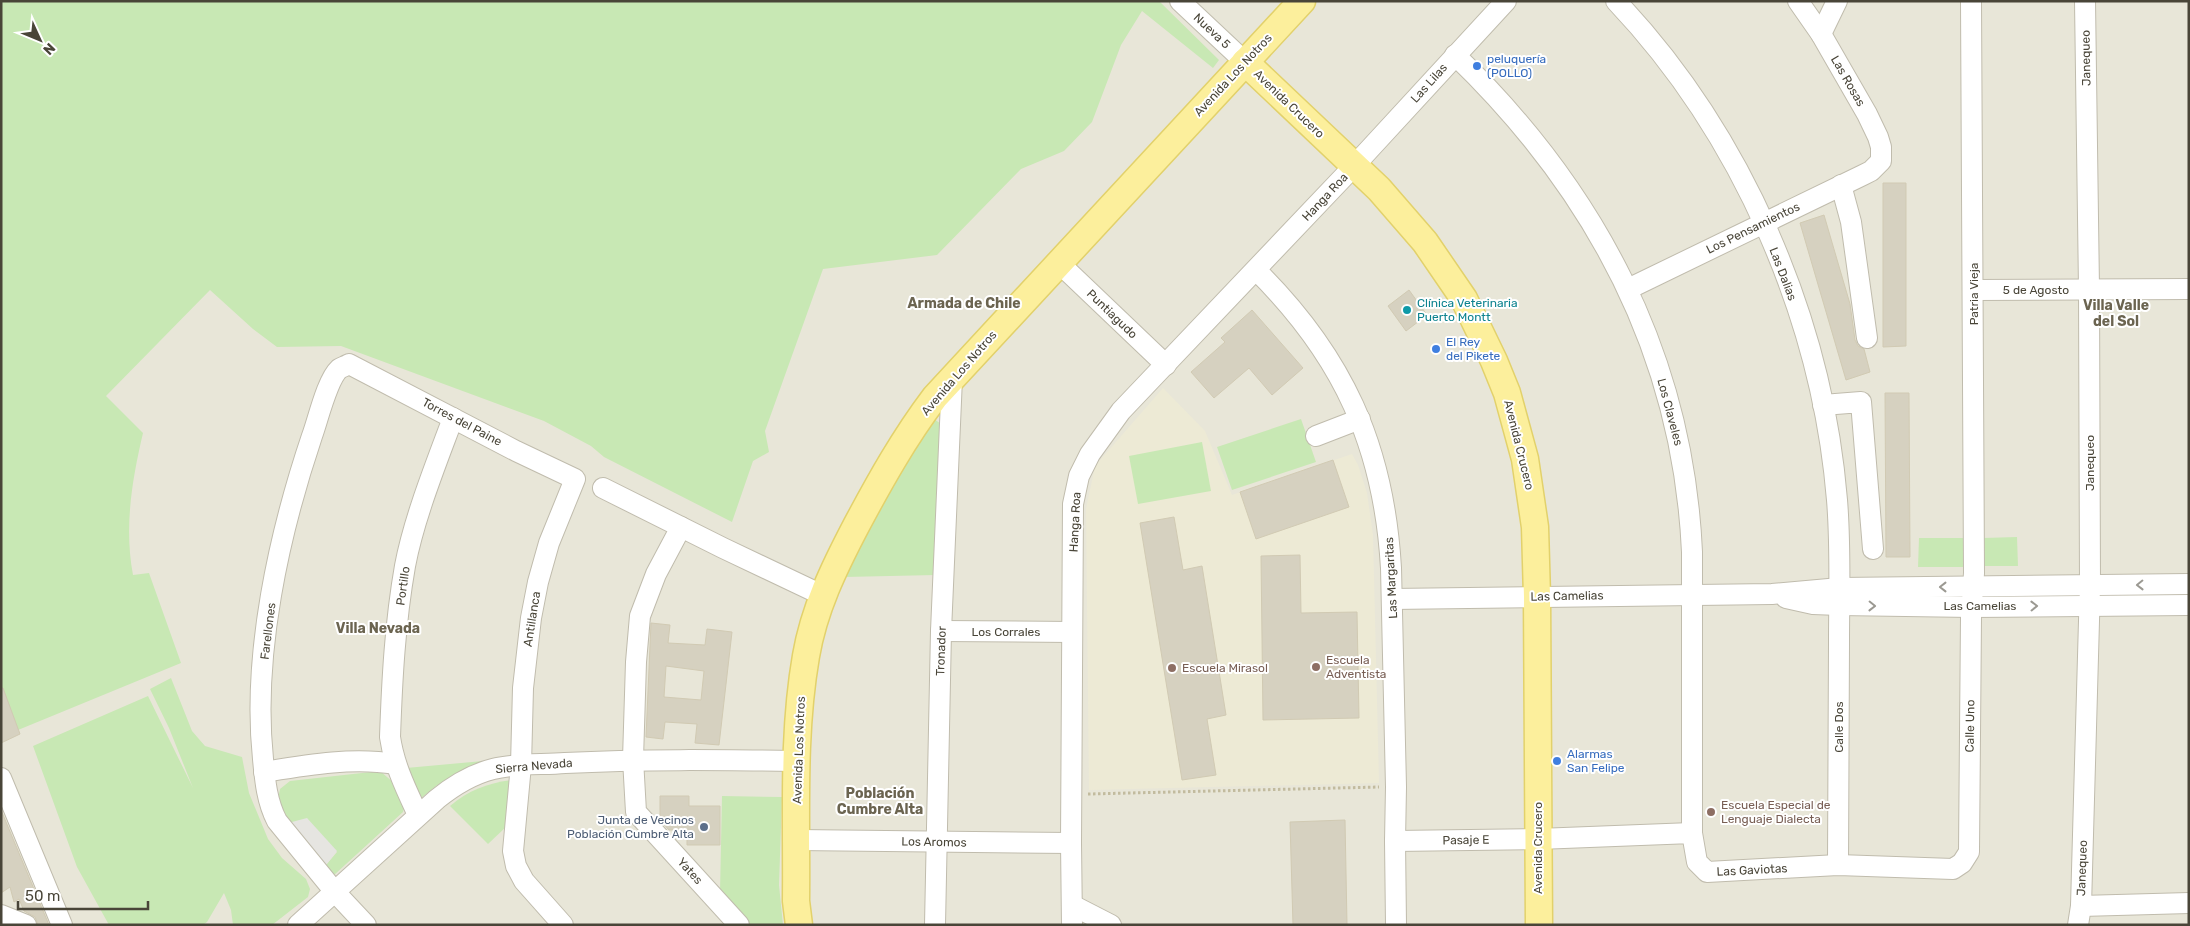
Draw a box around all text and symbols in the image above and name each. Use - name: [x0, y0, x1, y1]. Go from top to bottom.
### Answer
- street label: Nueva 5: [1191, 10, 1233, 52]
- north arrow: [15, 15, 65, 65]
- street label: Janequeo: [2079, 30, 2093, 86]
- street label: Avenida Los Notros: [1191, 31, 1275, 119]
- text: N: [39, 39, 59, 58]
- place label: peluquería (POLLO): [1487, 52, 1546, 80]
- street label: Las Rosas: [1828, 53, 1868, 109]
- marker: peluquería (POLLO): [1471, 60, 1483, 72]
- street label: Las Lilas: [1408, 61, 1450, 105]
- street label: Avenida Crucero: [1251, 67, 1327, 141]
- street label: Hanga Roa: [1299, 170, 1351, 224]
- street label: Los Pensamientos: [1704, 199, 1802, 257]
- street label: Las Dalias: [1766, 245, 1800, 303]
- street label: Patria Vieja: [1967, 263, 1981, 325]
- street label: 5 de Agosto: [2003, 283, 2069, 297]
- street label: Puntiagudo: [1084, 286, 1140, 342]
- district label: Armada de Chile: [908, 295, 1020, 312]
- place label: Clínica Veterinaria Puerto Montt: [1417, 296, 1518, 324]
- district label: Villa Valle del Sol: [2083, 297, 2149, 330]
- marker: Clínica Veterinaria Puerto Montt: [1401, 304, 1413, 316]
- street label: Avenida Los Notros: [918, 328, 1000, 418]
- place label: El Rey del Pikete: [1446, 335, 1501, 363]
- marker: El Rey del Pikete: [1430, 343, 1442, 355]
- street label: Los Claveles: [1654, 377, 1686, 447]
- street label: Torres del Paine: [420, 395, 505, 449]
- street label: Avenida Crucero: [1501, 399, 1537, 492]
- street label: Janequeo: [2083, 435, 2097, 491]
- street label: Hanga Roa: [1066, 491, 1084, 553]
- street label: Las Margaritas: [1382, 537, 1400, 619]
- street label: Portillo: [393, 565, 413, 606]
- one-way arrow: [2136, 580, 2144, 590]
- one-way arrow: [1938, 582, 1946, 592]
- street label: Las Camelias: [1530, 588, 1604, 604]
- street label: Antillanca: [521, 590, 543, 648]
- street label: Las Camelias: [1943, 599, 2017, 613]
- one-way arrow: [1868, 600, 1876, 611]
- one-way arrow: [2030, 601, 2038, 611]
- street label: Farellones: [258, 602, 278, 660]
- district label: Villa Nevada: [336, 620, 420, 637]
- street label: Tronador: [933, 625, 949, 676]
- street label: Los Corrales: [972, 625, 1040, 639]
- place label: Escuela Adventista: [1326, 653, 1386, 681]
- place label: Escuela Mirasol: [1182, 661, 1268, 675]
- marker: Escuela Adventista: [1310, 661, 1322, 673]
- marker: Escuela Mirasol: [1166, 662, 1178, 674]
- street label: Avenida Los Notros: [790, 696, 808, 804]
- street label: Calle Uno: [1963, 699, 1977, 752]
- street label: Calle Dos: [1832, 701, 1846, 753]
- place label: Alarmas San Felipe: [1567, 747, 1625, 775]
- marker: Alarmas San Felipe: [1551, 755, 1563, 767]
- street label: Sierra Nevada: [495, 756, 573, 776]
- district label: Población Cumbre Alta: [837, 785, 923, 818]
- place label: Escuela Especial de Lenguaje Dialecta: [1721, 798, 1831, 826]
- street label: Avenida Crucero: [1531, 802, 1545, 894]
- marker: Escuela Especial de Lenguaje Dialecta: [1705, 806, 1717, 818]
- place label: Junta de Vecinos Población Cumbre Alta: [567, 813, 694, 841]
- marker: Junta de Vecinos Población Cumbre Alta: [698, 821, 710, 833]
- street label: Pasaje E: [1442, 833, 1490, 847]
- street label: Los Aromos: [901, 834, 967, 850]
- street label: Janequeo: [2074, 840, 2090, 896]
- street label: Yates: [675, 855, 705, 887]
- street label: Las Gaviotas: [1716, 861, 1788, 879]
- scale bar: [18, 878, 148, 910]
- text: 50 m: [25, 887, 60, 905]

